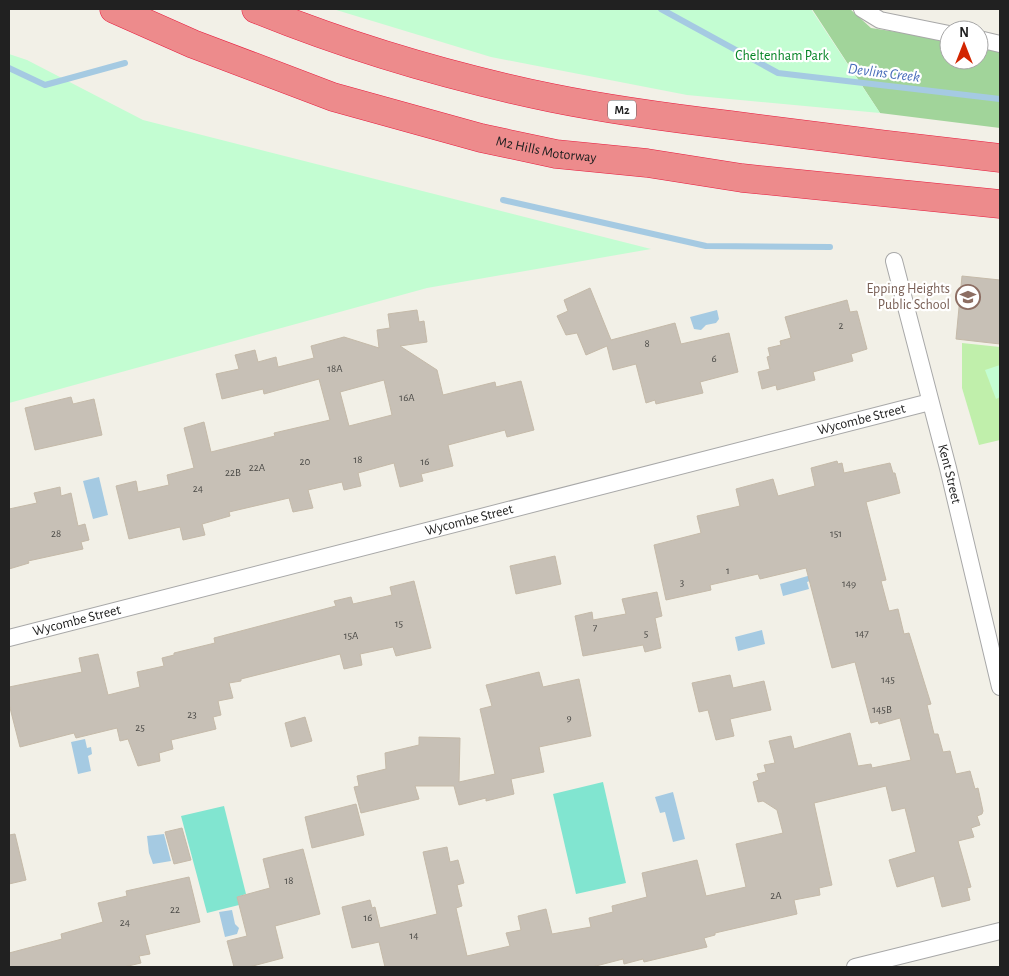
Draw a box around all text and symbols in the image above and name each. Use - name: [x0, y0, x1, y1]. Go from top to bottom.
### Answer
- north arrow: [939, 20, 989, 70]
- text: N: [959, 26, 969, 40]
- park label: Cheltenham Park: [735, 49, 829, 63]
- water label: Devlins Creek: [847, 61, 921, 85]
- road number: M2: [608, 100, 636, 120]
- street label: M2 Hills Motorway: [495, 134, 597, 165]
- place label: Epping Heights Public School: [866, 282, 950, 312]
- school or university icon: Epping Heights Public School: [955, 284, 981, 310]
- house number: 2: [838, 320, 844, 331]
- house number: 8: [644, 338, 650, 349]
- house number: 6: [711, 353, 717, 364]
- house number: 18A: [327, 363, 343, 374]
- house number: 16A: [399, 392, 415, 403]
- street label: Wycombe Street: [816, 401, 907, 438]
- street label: Kent Street: [935, 443, 963, 506]
- house number: 18: [354, 454, 363, 465]
- house number: 20: [300, 456, 311, 467]
- house number: 16: [421, 456, 429, 467]
- house number: 22A: [249, 462, 266, 473]
- house number: 22B: [225, 467, 241, 478]
- house number: 24: [193, 483, 203, 494]
- street label: Wycombe Street: [424, 502, 515, 538]
- house number: 28: [51, 528, 61, 539]
- house number: 151: [830, 528, 842, 539]
- house number: 1: [726, 565, 730, 576]
- house number: 3: [680, 577, 685, 588]
- house number: 149: [842, 578, 856, 589]
- street label: Wycombe Street: [31, 603, 123, 639]
- house number: 15: [395, 618, 404, 629]
- house number: 7: [593, 622, 598, 633]
- house number: 5: [644, 628, 649, 639]
- house number: 147: [855, 628, 869, 639]
- house number: 15A: [344, 630, 359, 641]
- house number: 145: [881, 674, 895, 685]
- house number: 145B: [872, 704, 892, 715]
- house number: 23: [187, 709, 197, 720]
- house number: 9: [566, 712, 572, 723]
- house number: 25: [135, 722, 145, 733]
- house number: 18: [285, 875, 294, 886]
- house number: 2A: [770, 890, 782, 901]
- house number: 22: [170, 904, 180, 915]
- house number: 16: [364, 912, 372, 923]
- house number: 24: [120, 917, 130, 928]
- house number: 14: [409, 930, 419, 941]

